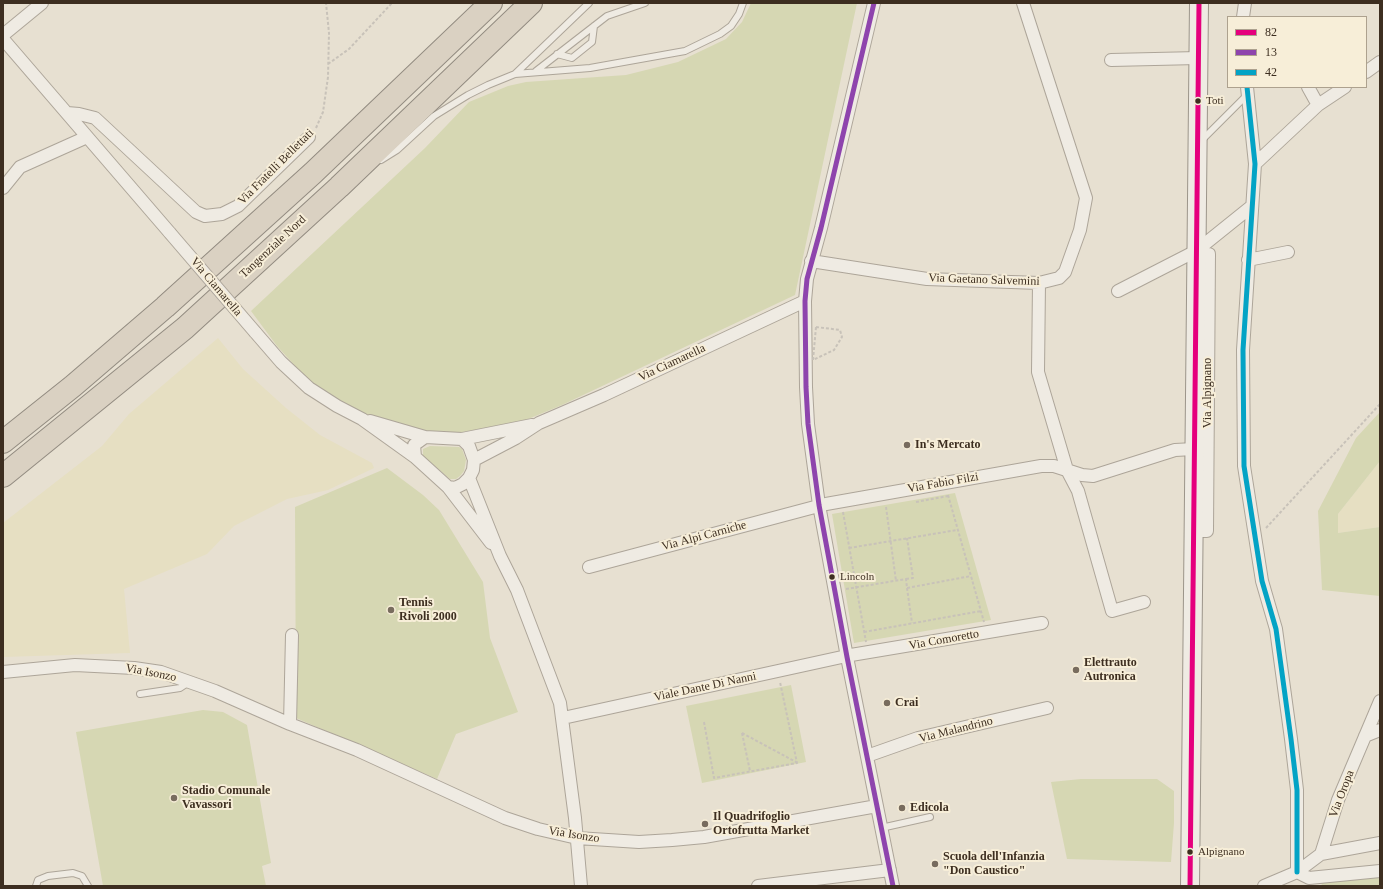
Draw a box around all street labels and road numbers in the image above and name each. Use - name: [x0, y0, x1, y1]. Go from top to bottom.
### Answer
- street label: Via Fratelli Bellettati: [235, 126, 317, 208]
- street label: Tangenziale Nord: [237, 213, 309, 281]
- street label: Via Ciamarella: [187, 255, 245, 319]
- street label: Via Gaetano Salvemini: [928, 271, 1040, 289]
- street label: Via Ciamarella: [636, 341, 708, 385]
- street label: Via Alpignano: [1201, 358, 1215, 428]
- street label: Via Fabio Filzi: [906, 470, 980, 496]
- street label: Via Alpi Carniche: [660, 518, 748, 554]
- street label: Via Comoretto: [908, 627, 980, 653]
- street label: Via Isonzo: [124, 661, 178, 685]
- street label: Viale Dante Di Nanni: [653, 669, 757, 705]
- street label: Via Malandrino: [918, 714, 994, 746]
- street label: Via Oropa: [1326, 768, 1358, 820]
- street label: Via Isonzo: [547, 824, 601, 846]

